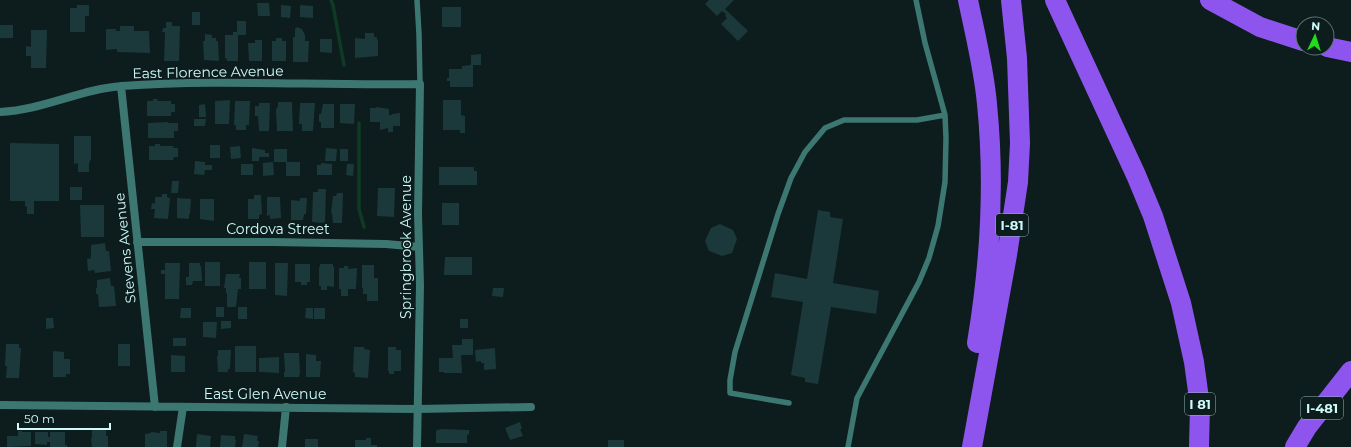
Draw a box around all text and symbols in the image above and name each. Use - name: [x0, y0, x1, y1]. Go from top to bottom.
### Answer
- north arrow: [1295, 16, 1335, 56]
- text: N: [1311, 19, 1321, 33]
- street label: East Florence Avenue: [132, 62, 284, 82]
- street label: Springbrook Avenue: [397, 175, 415, 319]
- street label: Stevens Avenue: [110, 192, 140, 304]
- road number: I-81: [996, 214, 1028, 236]
- street label: Cordova Street: [226, 220, 330, 238]
- street label: East Glen Avenue: [204, 385, 326, 403]
- road number: I 81: [1185, 393, 1215, 415]
- road number: I-481: [1301, 397, 1343, 419]
- scale bar: [18, 405, 110, 431]
- text: 50 m: [24, 411, 55, 426]

